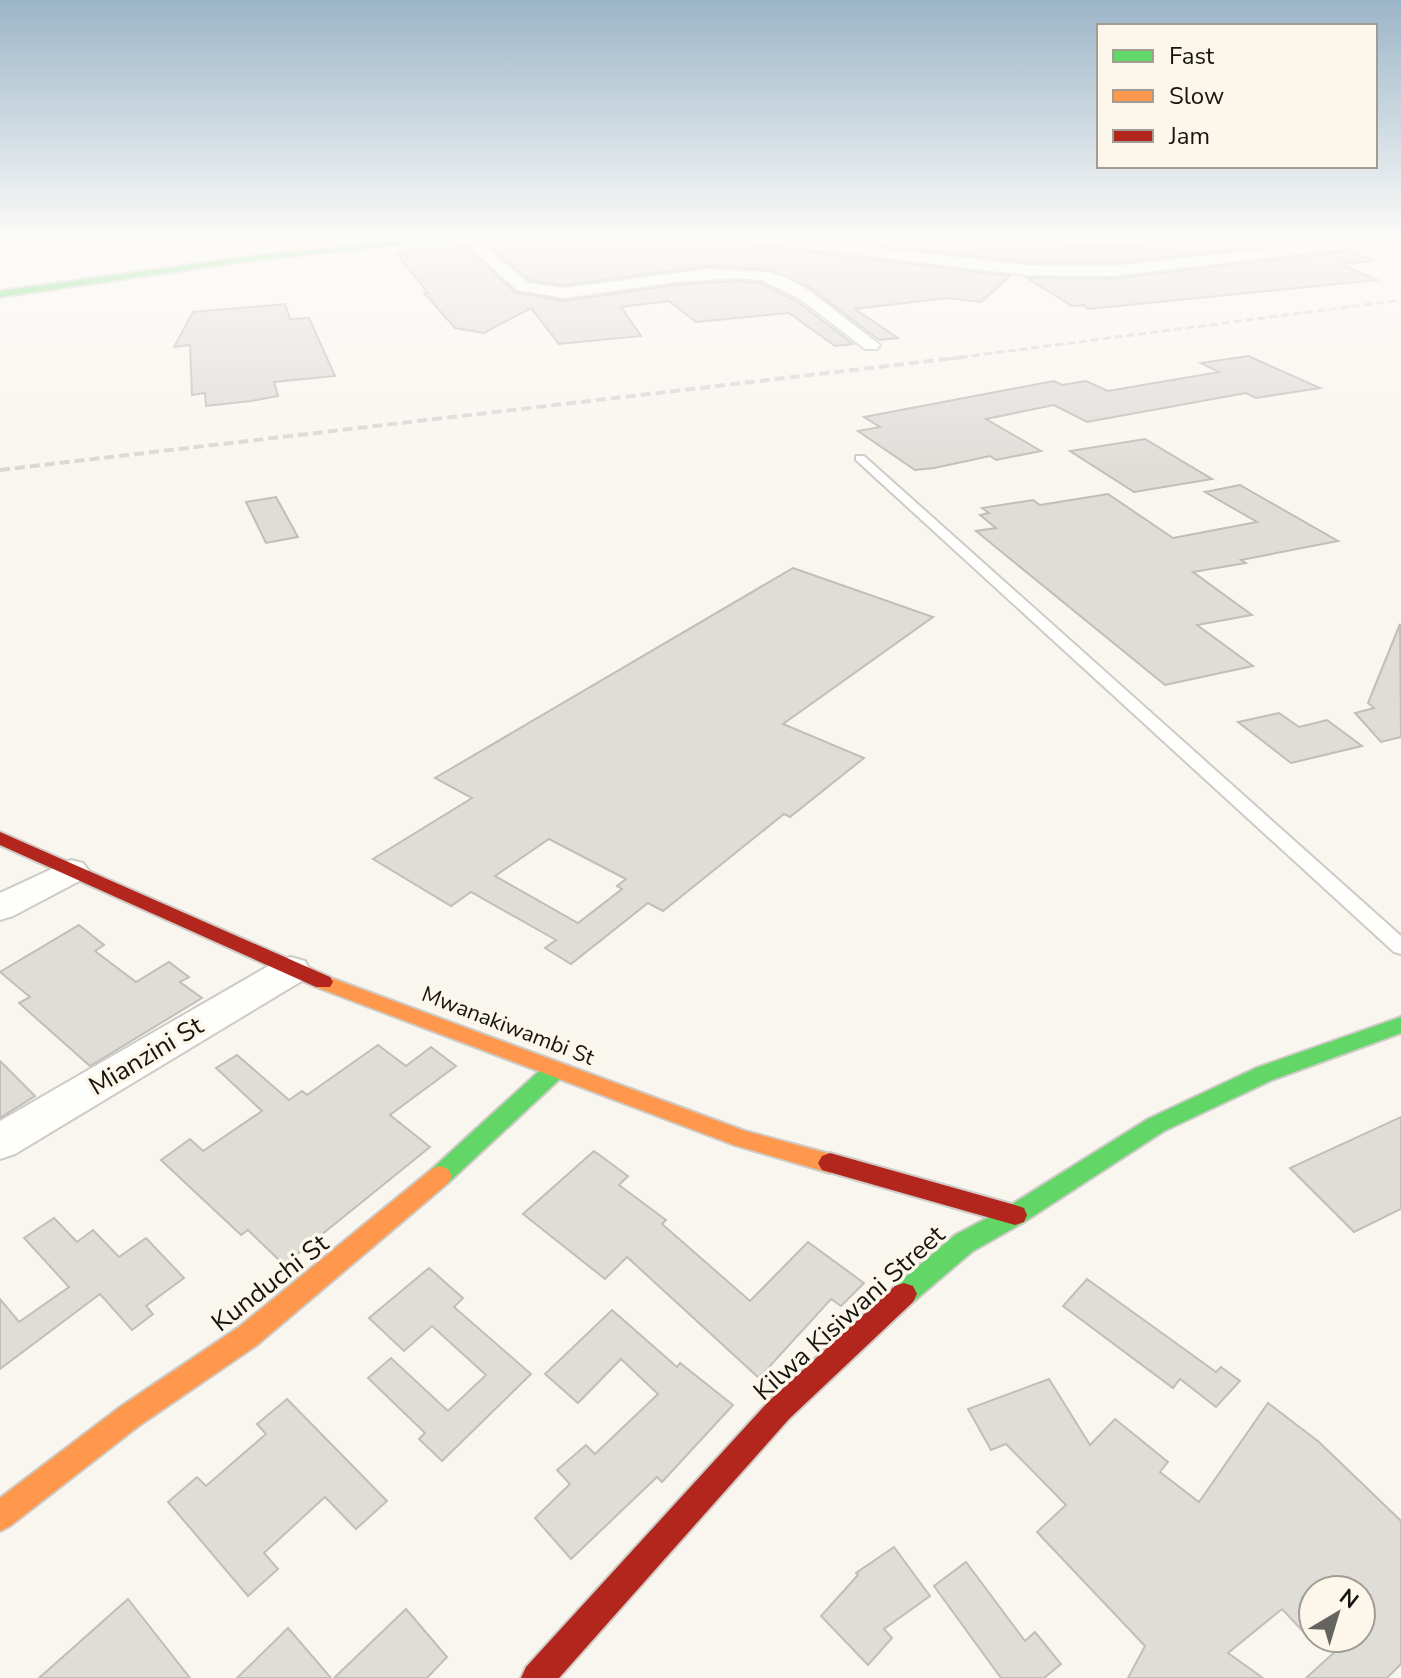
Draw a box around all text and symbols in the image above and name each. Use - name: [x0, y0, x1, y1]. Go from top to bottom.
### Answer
- legend: [1097, 24, 1377, 168]
- text: Fast: [1169, 40, 1215, 72]
- text: Slow: [1169, 80, 1224, 112]
- text: Jam: [1168, 120, 1210, 152]
- street label: Mwanakiwambi St: [417, 979, 599, 1073]
- street label: Mianzini St: [82, 1008, 210, 1104]
- street label: Kilwa Kisiwani Street: [746, 1217, 953, 1408]
- street label: Kunduchi St: [204, 1226, 337, 1340]
- north arrow: [1297, 1574, 1377, 1654]
- text: N: [1333, 1582, 1364, 1616]

